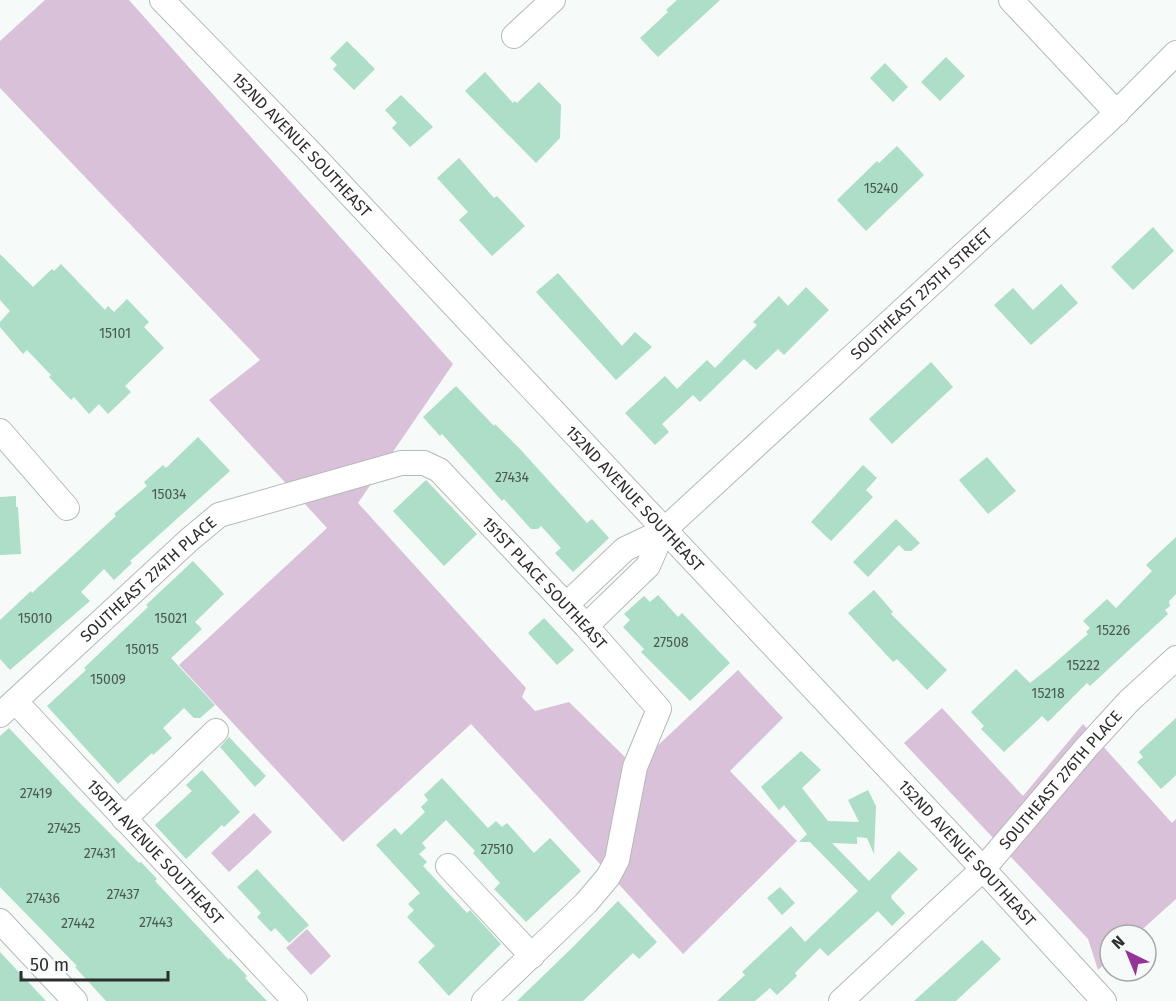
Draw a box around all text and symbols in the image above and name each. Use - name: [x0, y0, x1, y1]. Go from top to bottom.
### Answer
- street label: 152ND AVENUE SOUTHEAST: [228, 69, 375, 222]
- house number: 15240: [864, 180, 899, 197]
- street label: SOUTHEAST 275TH STREET: [847, 224, 996, 364]
- house number: 15101: [99, 325, 131, 342]
- street label: 152ND AVENUE SOUTHEAST: [562, 422, 708, 576]
- house number: 27434: [495, 469, 530, 486]
- house number: 15034: [151, 486, 187, 503]
- street label: SOUTHEAST 274TH PLACE: [76, 513, 220, 646]
- street label: 151ST PLACE SOUTHEAST: [478, 513, 611, 654]
- house number: 15010: [18, 610, 52, 627]
- house number: 15021: [154, 610, 188, 627]
- house number: 15226: [1096, 622, 1130, 639]
- house number: 27508: [653, 634, 689, 651]
- house number: 15015: [125, 641, 159, 658]
- house number: 15222: [1066, 657, 1100, 674]
- house number: 15009: [90, 671, 126, 688]
- house number: 15218: [1031, 685, 1065, 702]
- street label: SOUTHEAST 276TH PLACE: [995, 706, 1126, 853]
- street label: 150TH AVENUE SOUTHEAST: [83, 775, 228, 929]
- street label: 152ND AVENUE SOUTHEAST: [894, 776, 1040, 931]
- house number: 27419: [20, 785, 52, 802]
- house number: 27425: [47, 820, 81, 837]
- house number: 27510: [481, 841, 514, 858]
- house number: 27431: [84, 845, 116, 862]
- house number: 27437: [107, 886, 139, 903]
- house number: 27436: [26, 890, 60, 907]
- house number: 27443: [139, 914, 173, 931]
- house number: 27442: [61, 915, 95, 932]
- north arrow: [1098, 923, 1158, 983]
- text: N: [1108, 932, 1128, 953]
- scale bar: [21, 944, 168, 982]
- text: 50 m: [30, 954, 69, 976]

